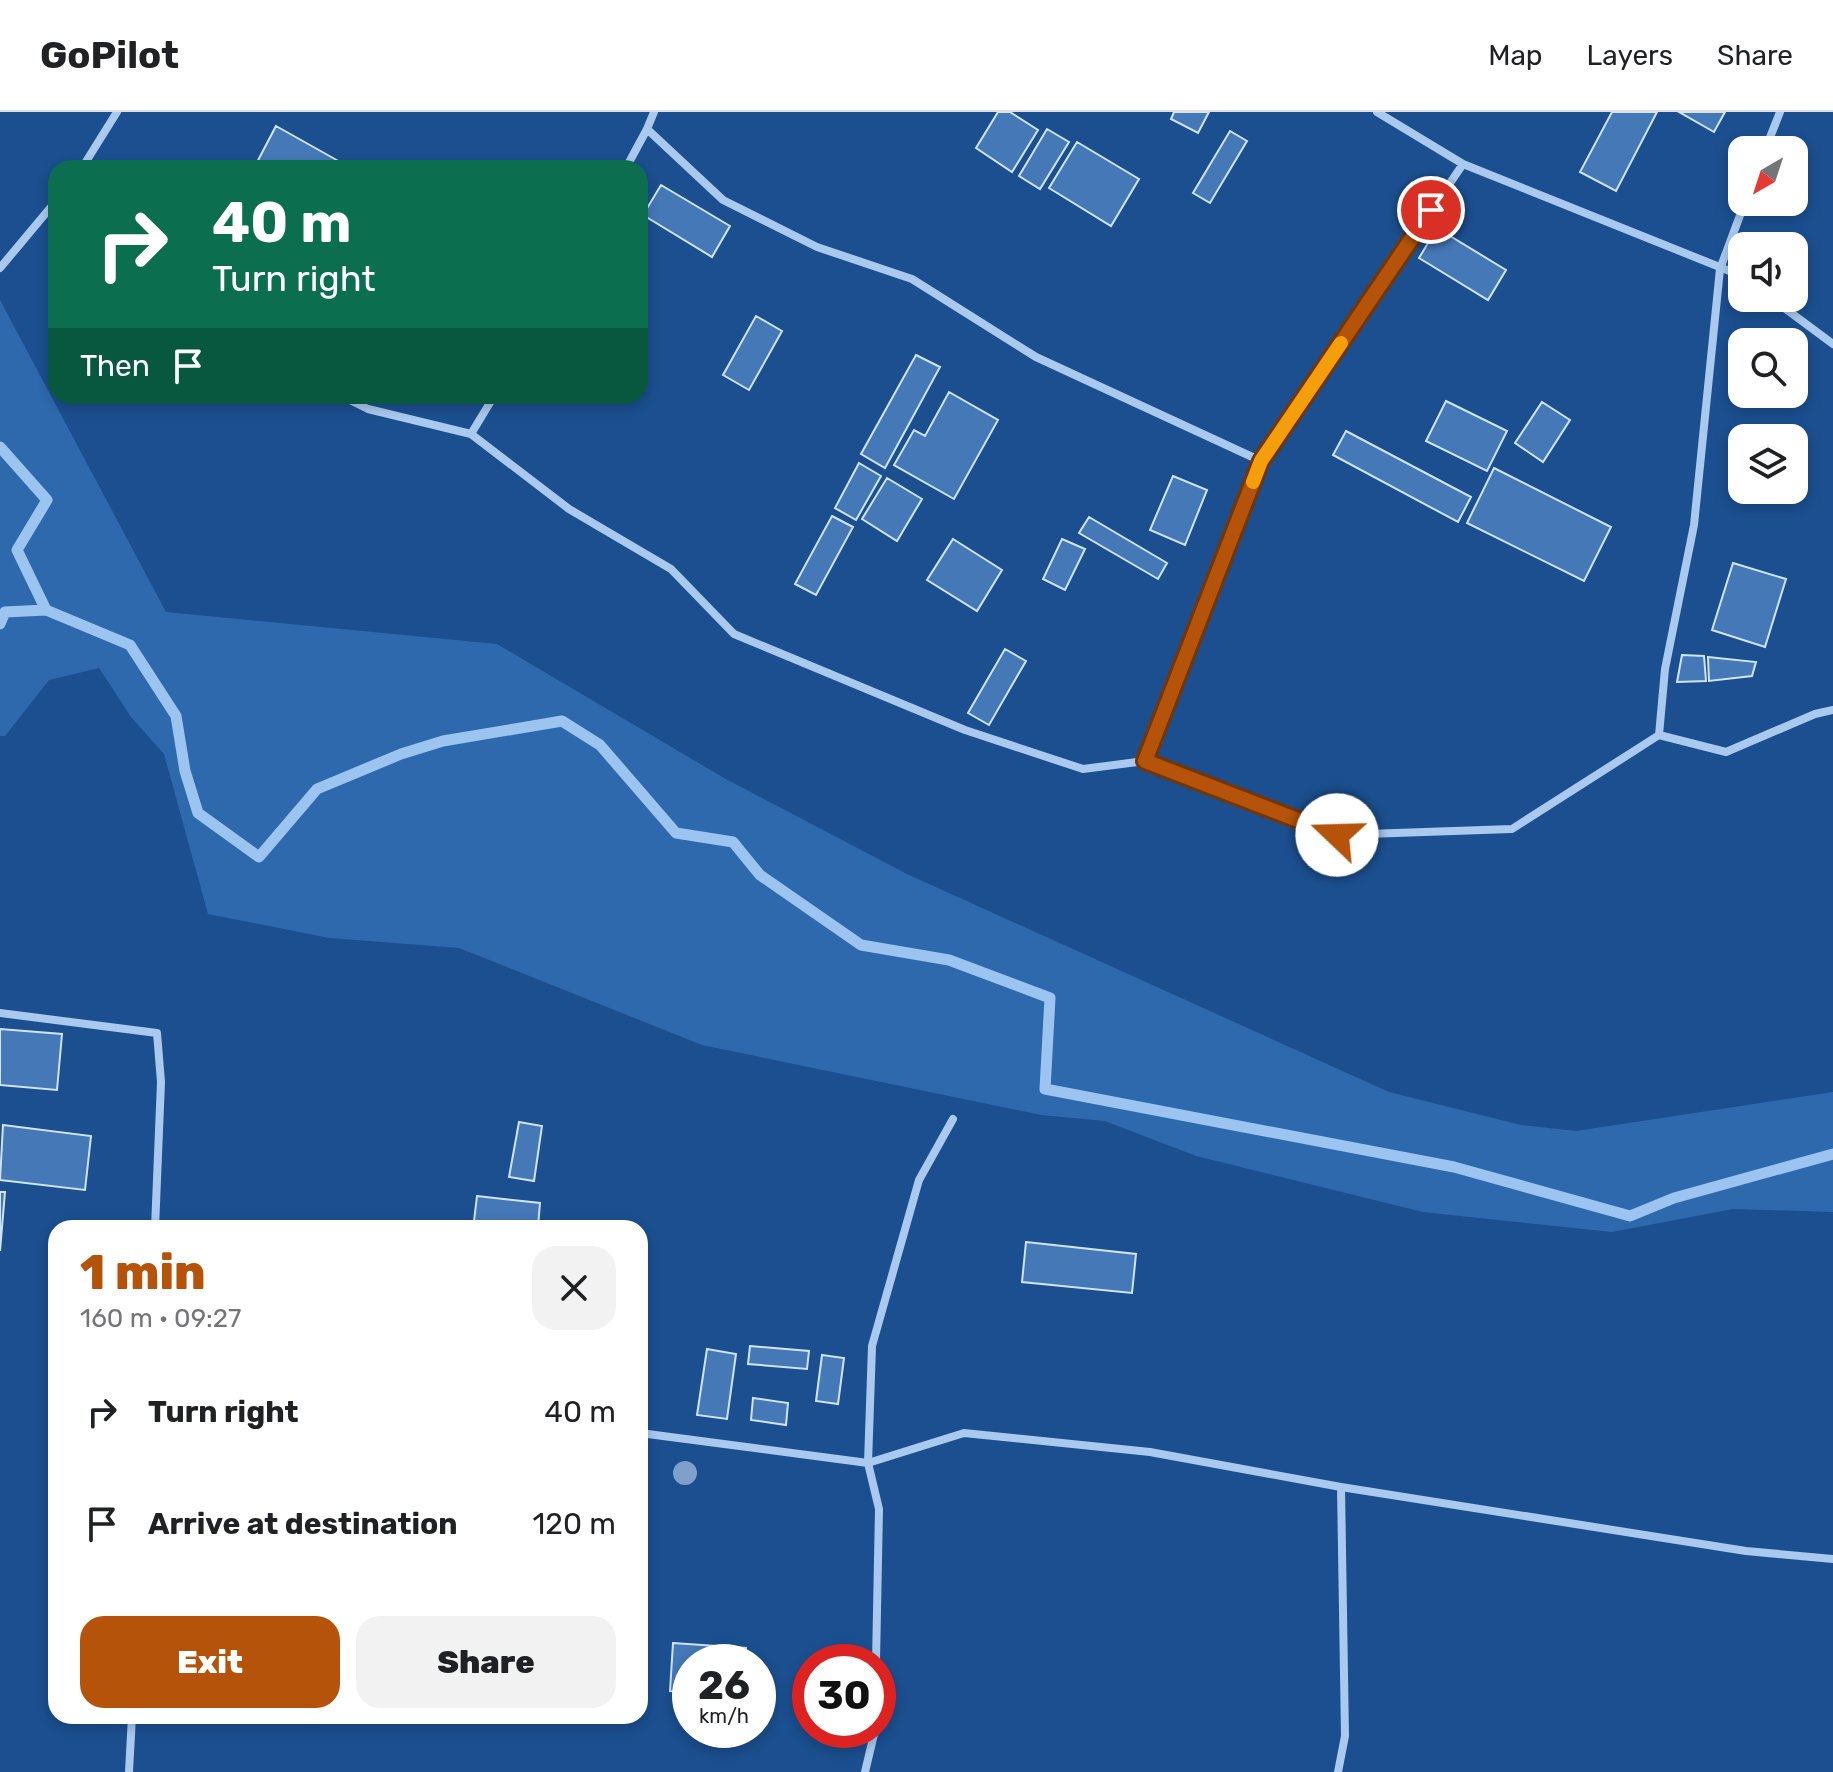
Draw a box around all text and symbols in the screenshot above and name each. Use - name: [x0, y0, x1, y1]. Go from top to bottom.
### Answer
- text: GoPilot: [40, 32, 179, 78]
- text: Map: [1488, 39, 1543, 72]
- text: Layers: [1587, 39, 1673, 72]
- text: Share: [1717, 39, 1793, 72]
- north arrow: [1728, 136, 1808, 216]
- map controls: [1728, 136, 1808, 504]
- pin: [1397, 176, 1465, 244]
- icon: arrive: [1409, 188, 1453, 232]
- text: 40 m: [212, 190, 352, 256]
- icon: right: [80, 192, 184, 296]
- button: sound: [1728, 232, 1808, 312]
- text: Turn right: [212, 257, 376, 300]
- button: search: [1728, 328, 1808, 408]
- icon: arrive: [166, 344, 210, 388]
- text: Then: [80, 348, 150, 384]
- button: layers: [1728, 424, 1808, 504]
- position arrow: [1295, 793, 1379, 877]
- text: 1 min: [80, 1244, 206, 1301]
- button: close: [532, 1246, 616, 1330]
- text: 160 m · 09:27: [80, 1303, 241, 1334]
- icon: right: [80, 1390, 124, 1434]
- text: Turn right: [148, 1394, 299, 1430]
- text: 40 m: [544, 1394, 616, 1430]
- icon: arrive: [80, 1502, 124, 1546]
- text: Arrive at destination: [148, 1506, 458, 1542]
- text: 120 m: [532, 1506, 616, 1542]
- button: Exit: [80, 1616, 340, 1708]
- button: Share: [356, 1616, 616, 1708]
- speed limit sign: 30: [792, 1644, 896, 1748]
- text: 26: [698, 1662, 750, 1709]
- text: km/h: [699, 1704, 749, 1728]

